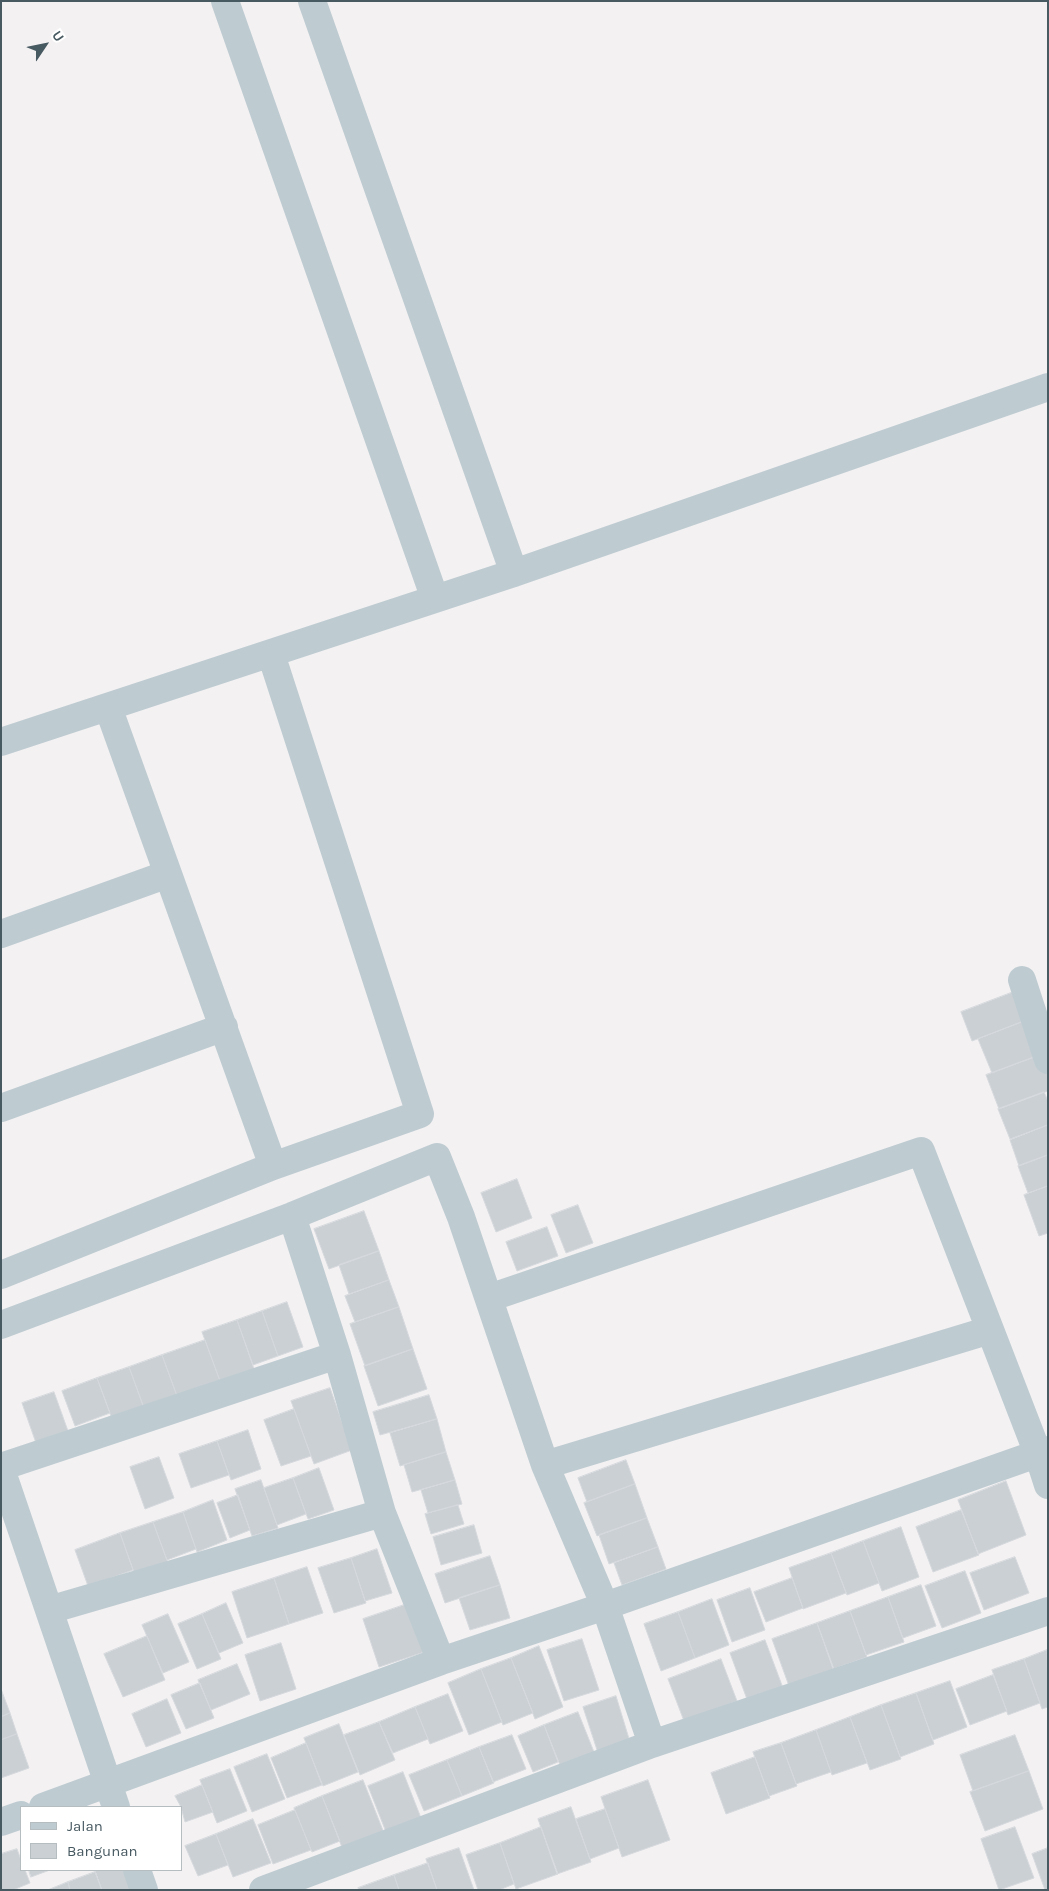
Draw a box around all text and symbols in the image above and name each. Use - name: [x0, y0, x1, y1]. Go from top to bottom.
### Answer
- north arrow: [20, 20, 70, 70]
- text: U: [48, 28, 68, 45]
- legend: [20, 1806, 182, 1871]
- text: Jalan: [67, 1817, 103, 1835]
- text: Bangunan: [67, 1842, 138, 1860]

